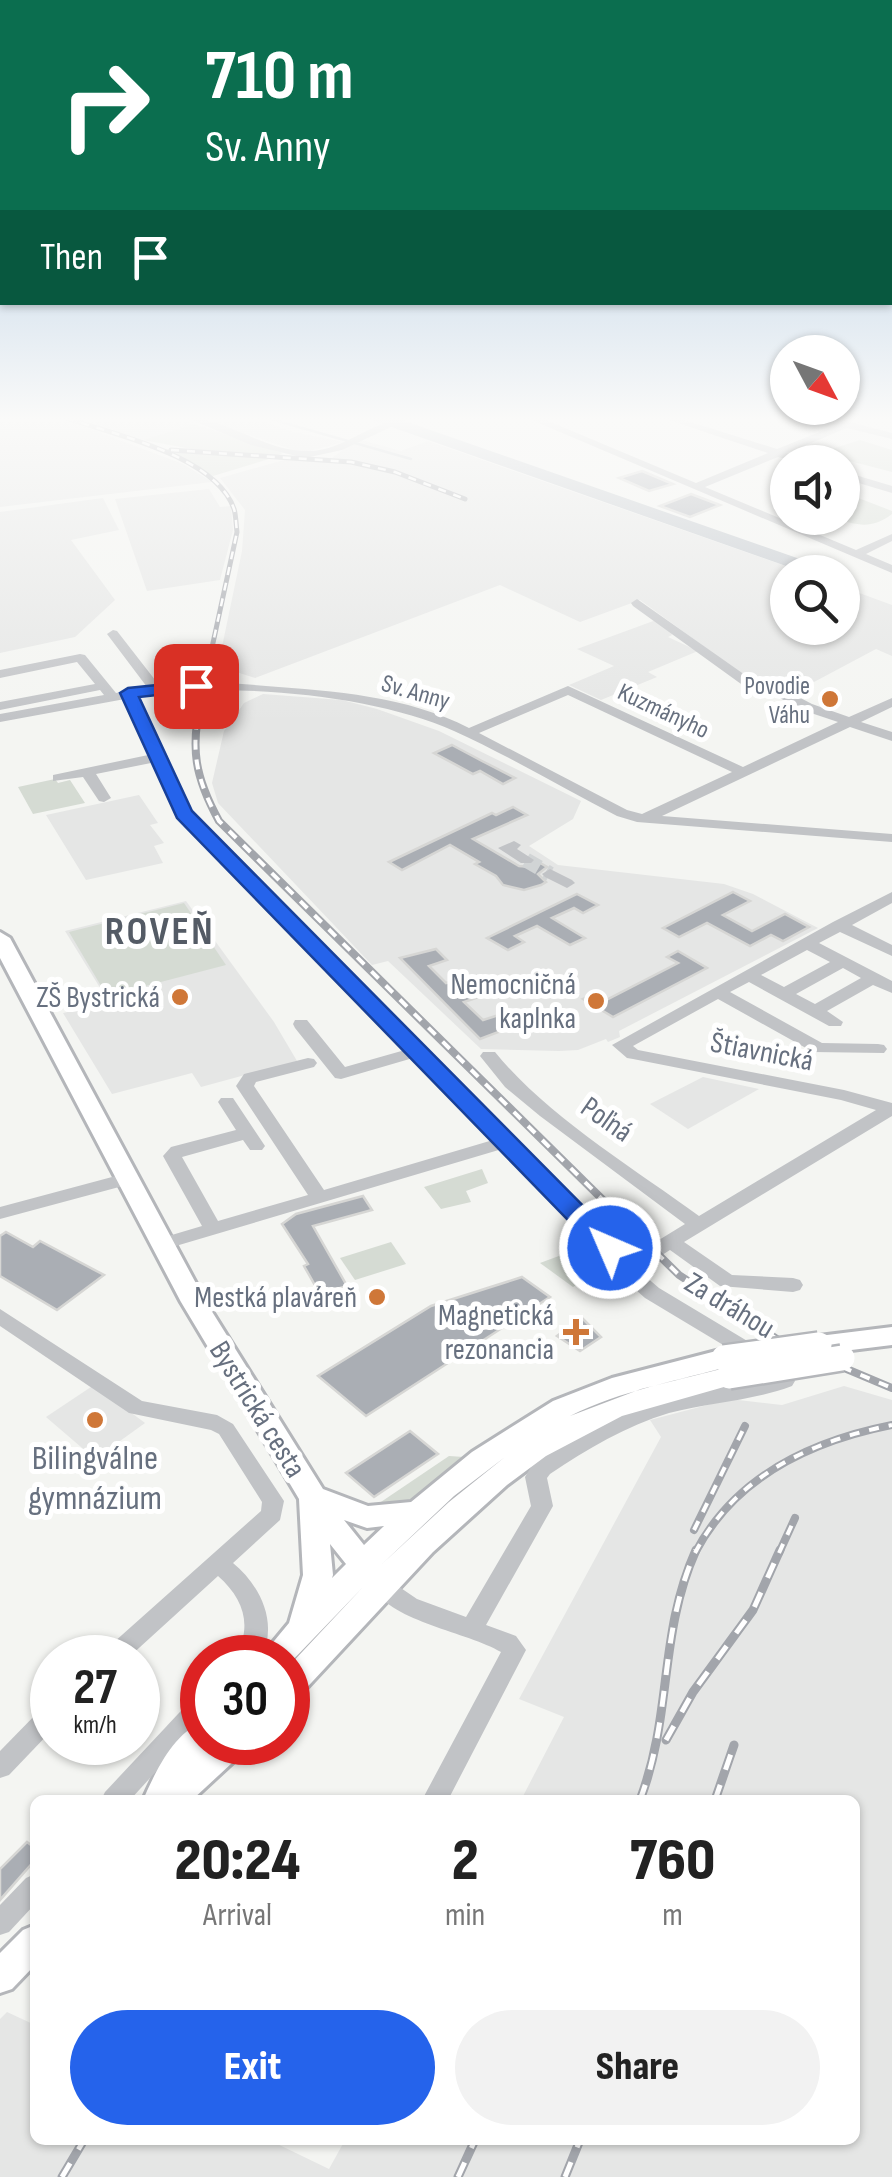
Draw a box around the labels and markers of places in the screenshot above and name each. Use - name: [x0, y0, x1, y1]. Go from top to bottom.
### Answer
- pin: [154, 644, 239, 729]
- place label: Povodie Váhu: [744, 671, 810, 731]
- marker: Povodie Váhu: [819, 688, 841, 710]
- place label: Nemocničná kaplnka: [451, 967, 576, 1037]
- place label: ZŠ Bystrická: [36, 980, 160, 1016]
- marker: ZŠ Bystrická: [169, 986, 191, 1008]
- marker: Nemocničná kaplnka: [585, 990, 607, 1012]
- place label: Mestká plaváreň: [194, 1280, 357, 1316]
- marker: Mestká plaváreň: [366, 1286, 388, 1308]
- place label: Magnetická rezonancia: [438, 1298, 554, 1368]
- marker: Magnetická rezonancia: [563, 1319, 589, 1345]
- marker: Bilingválne gymnázium: [84, 1409, 106, 1431]
- place label: Bilingválne gymnázium: [28, 1437, 162, 1520]

